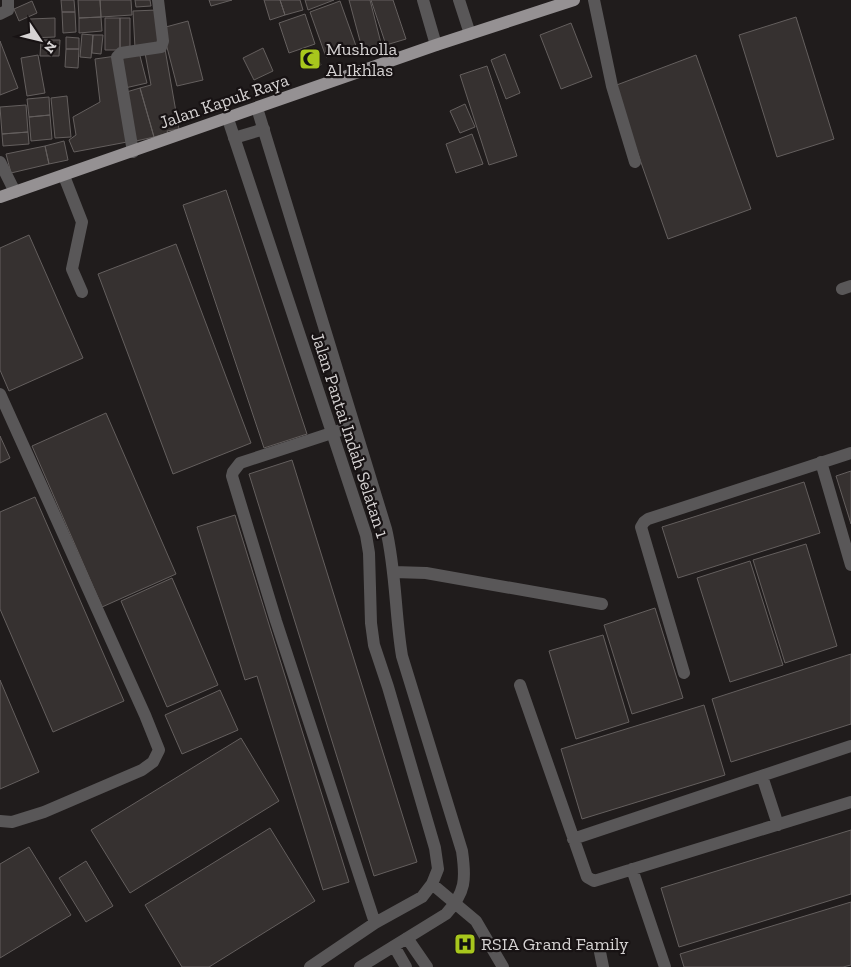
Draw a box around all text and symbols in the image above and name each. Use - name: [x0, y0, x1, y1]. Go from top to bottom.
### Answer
- north arrow: [15, 15, 65, 65]
- text: N: [40, 38, 60, 57]
- place label: Musholla Al Ikhlas: [326, 38, 397, 81]
- mosque icon: Musholla Al Ikhlas: [298, 47, 322, 71]
- street label: Jalan Kapuk Raya: [156, 68, 292, 133]
- street label: Jalan Pantai Indah Selatan 1: [306, 329, 394, 541]
- hospital icon: RSIA Grand Family: [453, 932, 477, 956]
- place label: RSIA Grand Family: [481, 933, 629, 955]

